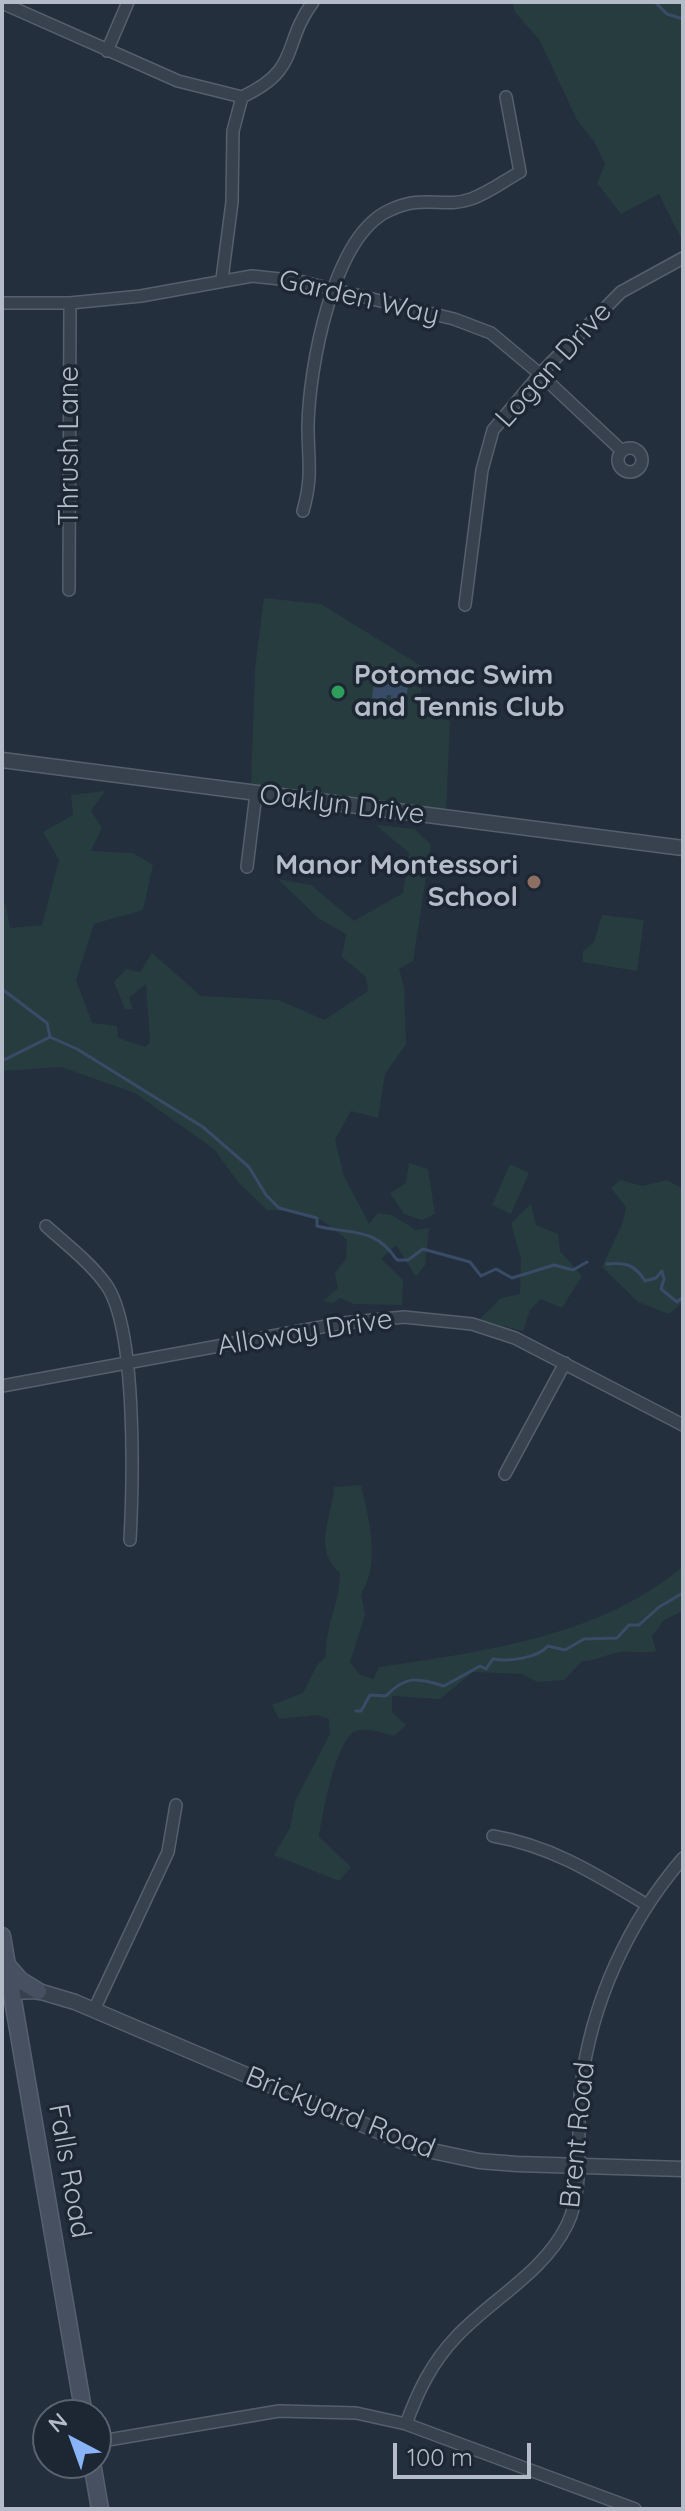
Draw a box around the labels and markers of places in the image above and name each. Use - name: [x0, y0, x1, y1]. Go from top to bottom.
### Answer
- place label: Potomac Swim and Tennis Club: [354, 659, 565, 725]
- marker: Potomac Swim and Tennis Club: [329, 683, 347, 701]
- place label: Manor Montessori School: [275, 849, 518, 915]
- marker: Manor Montessori School: [525, 873, 543, 891]

